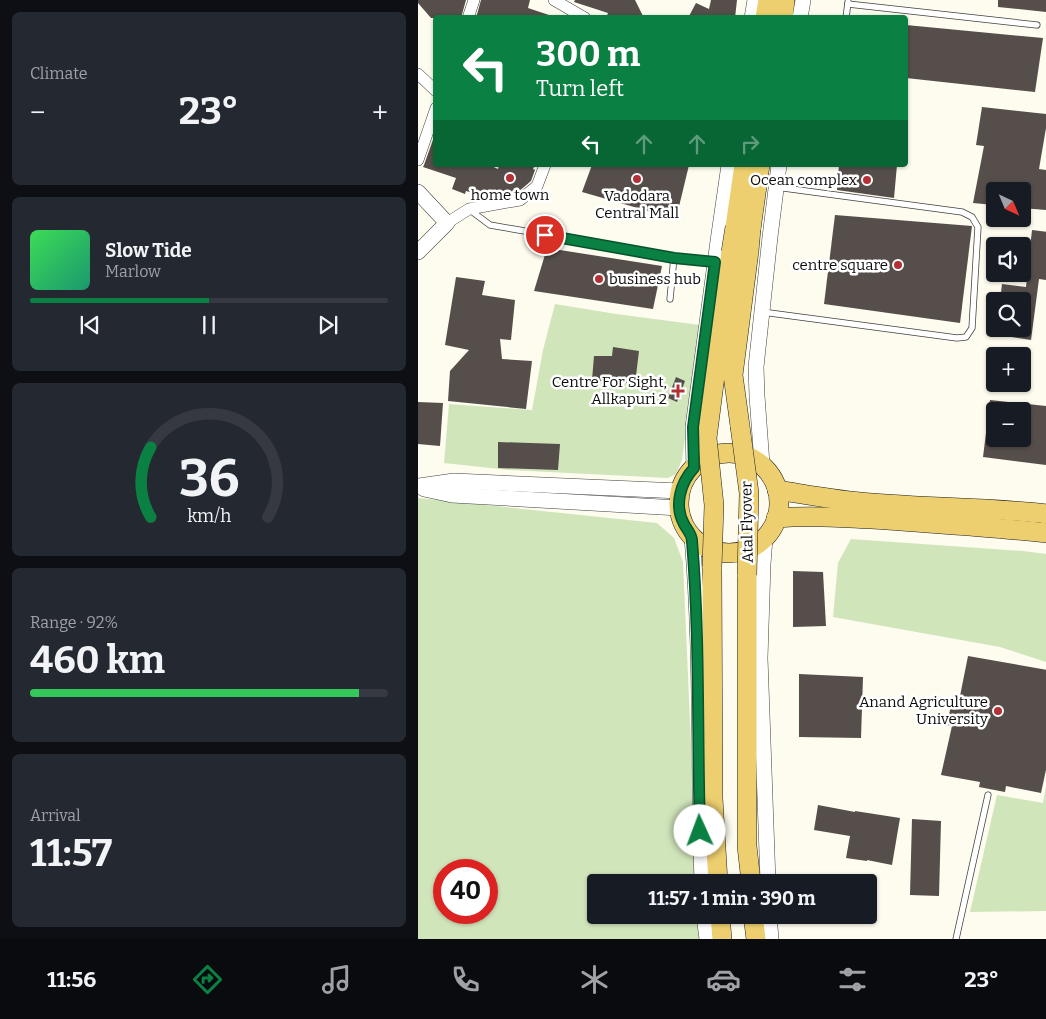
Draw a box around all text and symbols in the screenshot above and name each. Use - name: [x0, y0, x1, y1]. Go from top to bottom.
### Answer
- text: 300 m: [536, 33, 640, 75]
- icon: left: [453, 35, 518, 100]
- text: Climate: [30, 64, 88, 83]
- text: Turn left: [536, 75, 624, 102]
- text: 23°: [179, 88, 239, 134]
- text: −: [30, 96, 45, 129]
- text: +: [372, 96, 388, 129]
- icon: left: [577, 130, 605, 158]
- icon: ahead: [630, 130, 658, 158]
- icon: ahead: [683, 130, 711, 158]
- icon: right: [736, 130, 764, 158]
- place label: Ocean complex: [750, 171, 858, 189]
- marker: home town: [504, 172, 516, 184]
- marker: Vadodara Central Mall: [631, 173, 643, 185]
- marker: Ocean complex: [861, 174, 873, 186]
- north arrow: [986, 182, 1030, 228]
- map controls: [986, 182, 1031, 447]
- place label: home town: [471, 186, 550, 204]
- place label: Vadodara Central Mall: [595, 187, 679, 222]
- pin: [524, 214, 566, 256]
- icon: arrive: [531, 221, 559, 249]
- button: sound: [986, 237, 1031, 282]
- text: Slow Tide: [105, 239, 192, 262]
- place label: centre square: [792, 256, 888, 274]
- marker: centre square: [892, 259, 904, 271]
- text: Marlow: [105, 262, 161, 281]
- place label: business hub: [609, 270, 701, 288]
- marker: business hub: [593, 273, 605, 285]
- button: search: [986, 292, 1031, 337]
- icon: previous: [76, 311, 104, 339]
- icon: pause: [195, 311, 223, 339]
- icon: next: [314, 311, 342, 339]
- button: +: [986, 347, 1031, 392]
- place label: Centre For Sight, Allkapuri 2: [552, 373, 667, 408]
- marker: Centre For Sight, Allkapuri 2: [671, 384, 685, 398]
- button: −: [986, 402, 1031, 447]
- text: 36: [179, 447, 239, 510]
- street label: Atal Flyover: [737, 481, 757, 563]
- text: km/h: [187, 505, 231, 527]
- text: Range · 92%: [30, 613, 118, 632]
- text: 460 km: [30, 637, 165, 683]
- place label: Anand Agriculture University: [859, 693, 988, 728]
- marker: Anand Agriculture University: [992, 705, 1004, 717]
- position arrow: [673, 804, 725, 856]
- text: Arrival: [30, 806, 81, 825]
- text: 11:57: [30, 830, 112, 876]
- speed limit sign: 40: [433, 859, 498, 924]
- text: 11:57 · 1 min · 390 m: [648, 887, 816, 910]
- icon: directions: [190, 962, 225, 997]
- icon: music: [319, 962, 354, 997]
- icon: phone: [448, 962, 483, 997]
- icon: climate: [577, 962, 612, 997]
- icon: car: [706, 962, 741, 997]
- icon: filters: [835, 962, 870, 997]
- text: 11:56: [47, 966, 96, 993]
- text: 23°: [964, 966, 999, 993]

